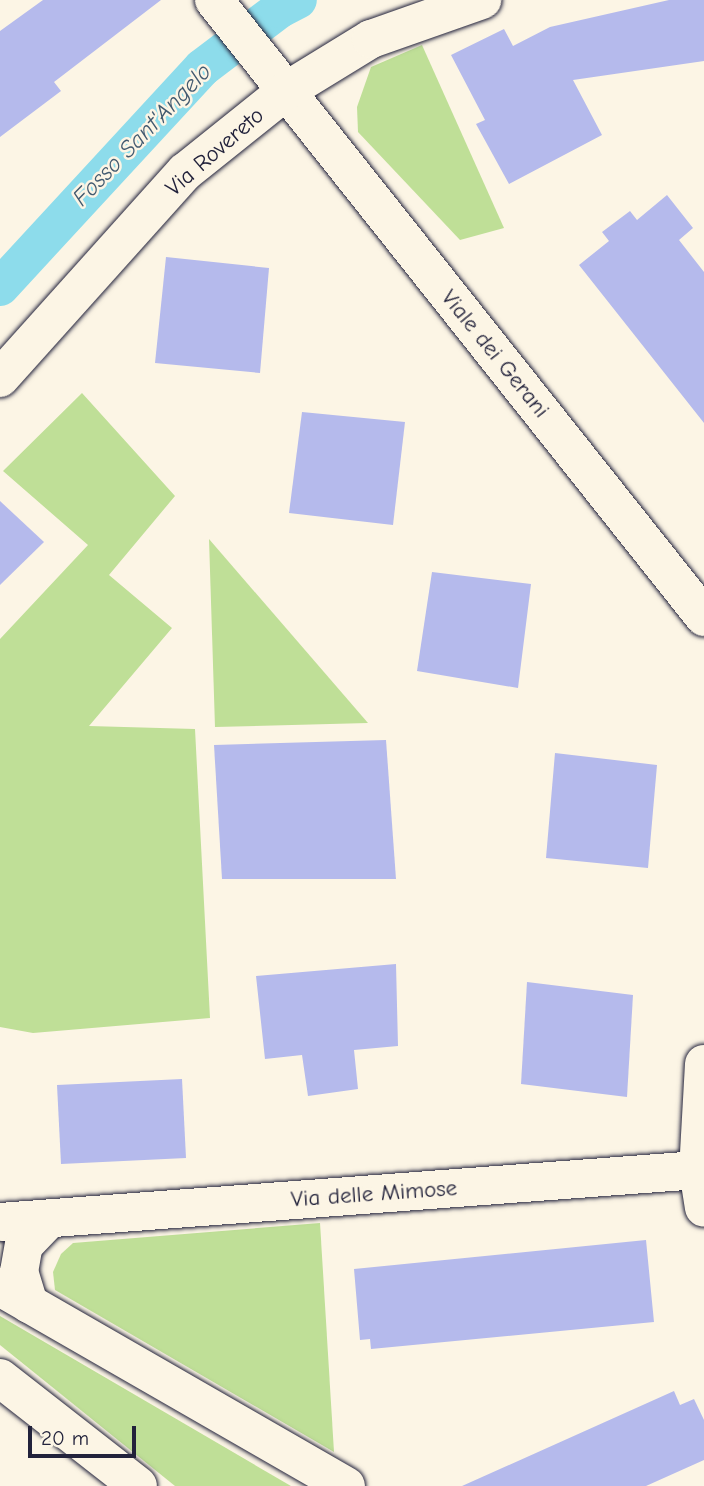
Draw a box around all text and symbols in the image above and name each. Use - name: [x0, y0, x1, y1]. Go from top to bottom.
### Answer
- water label: Fosso Sant'Angelo: [67, 58, 217, 212]
- street label: Via Rovereto: [160, 102, 270, 202]
- street label: Viale dei Gerani: [435, 284, 555, 424]
- street label: Via delle Mimose: [290, 1174, 458, 1214]
- scale bar: [32, 1412, 140, 1456]
- text: 20 m: [41, 1426, 89, 1450]

